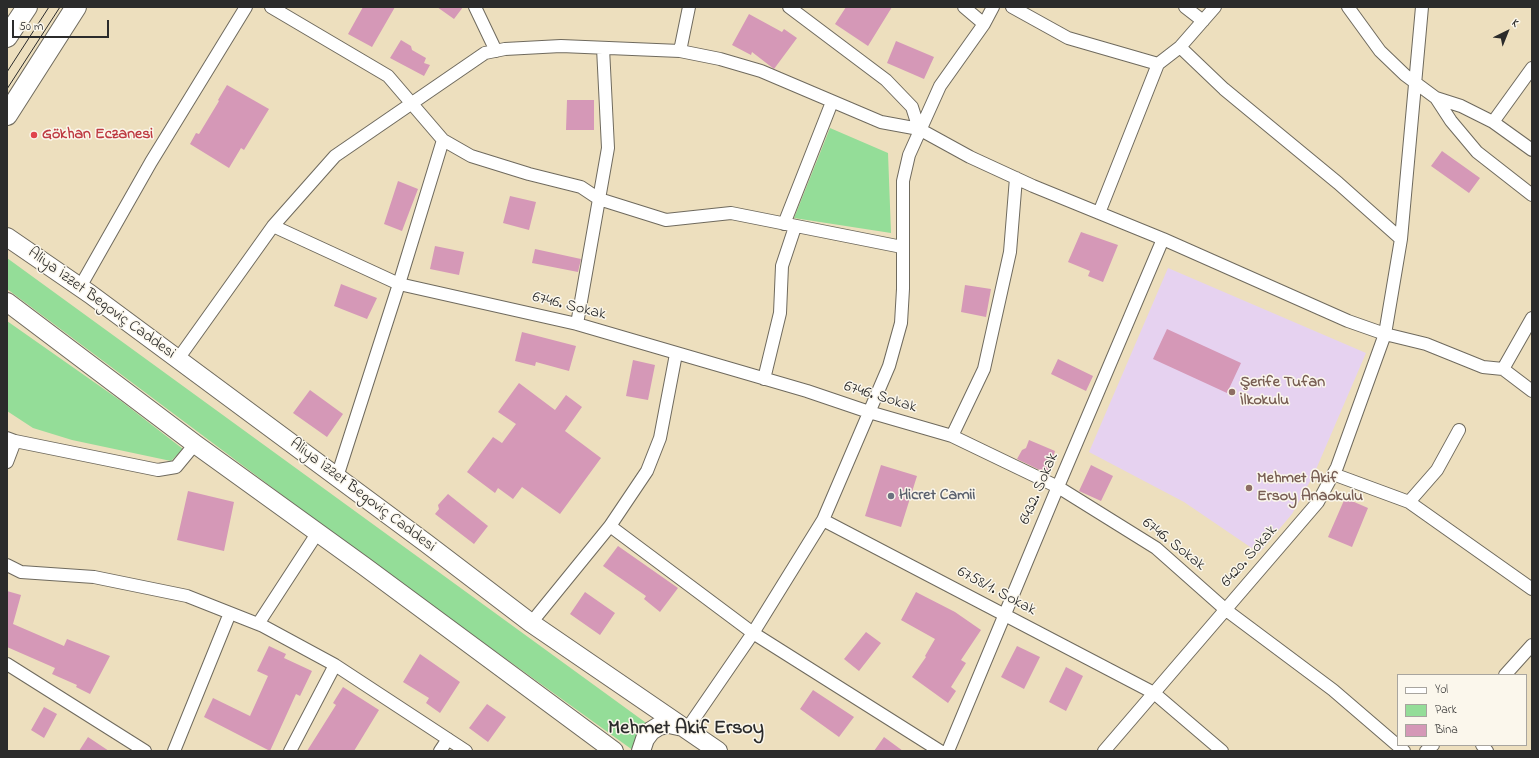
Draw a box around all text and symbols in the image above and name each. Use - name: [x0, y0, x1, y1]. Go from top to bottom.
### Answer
- scale bar: [14, 12, 111, 38]
- north arrow: [1487, 12, 1527, 52]
- text: K: [1508, 16, 1523, 31]
- text: 50 m: [19, 18, 43, 36]
- place label: Gökhan Eczanesi: [42, 125, 153, 145]
- marker: Gökhan Eczanesi: [29, 130, 39, 140]
- street label: Aliya İzzet Begoviç Caddesi: [23, 244, 179, 364]
- street label: 6746. Sokak: [530, 289, 608, 325]
- place label: Şerife Tufan İlkokulu: [1240, 373, 1325, 411]
- street label: 6746. Sokak: [841, 378, 919, 418]
- marker: Şerife Tufan İlkokulu: [1227, 387, 1237, 397]
- street label: Aliya İzzet Begoviç Caddesi: [285, 435, 439, 557]
- street label: 6432. Sokak: [1016, 450, 1064, 528]
- place label: Mehmet Akif Ersoy Anaokulu: [1257, 469, 1363, 507]
- marker: Mehmet Akif Ersoy Anaokulu: [1244, 483, 1254, 493]
- place label: Hicret Camii: [899, 486, 975, 506]
- marker: Hicret Camii: [886, 491, 896, 501]
- street label: 6746. Sokak: [1137, 514, 1209, 576]
- street label: 6420. Sokak: [1218, 522, 1282, 592]
- street label: 6758/1. Sokak: [953, 563, 1039, 621]
- legend: [1397, 674, 1527, 746]
- text: Yol: [1435, 681, 1448, 699]
- text: Park: [1435, 701, 1457, 719]
- district label: Mehmet Akif Ersoy: [608, 718, 764, 742]
- text: Bina: [1435, 721, 1458, 739]

